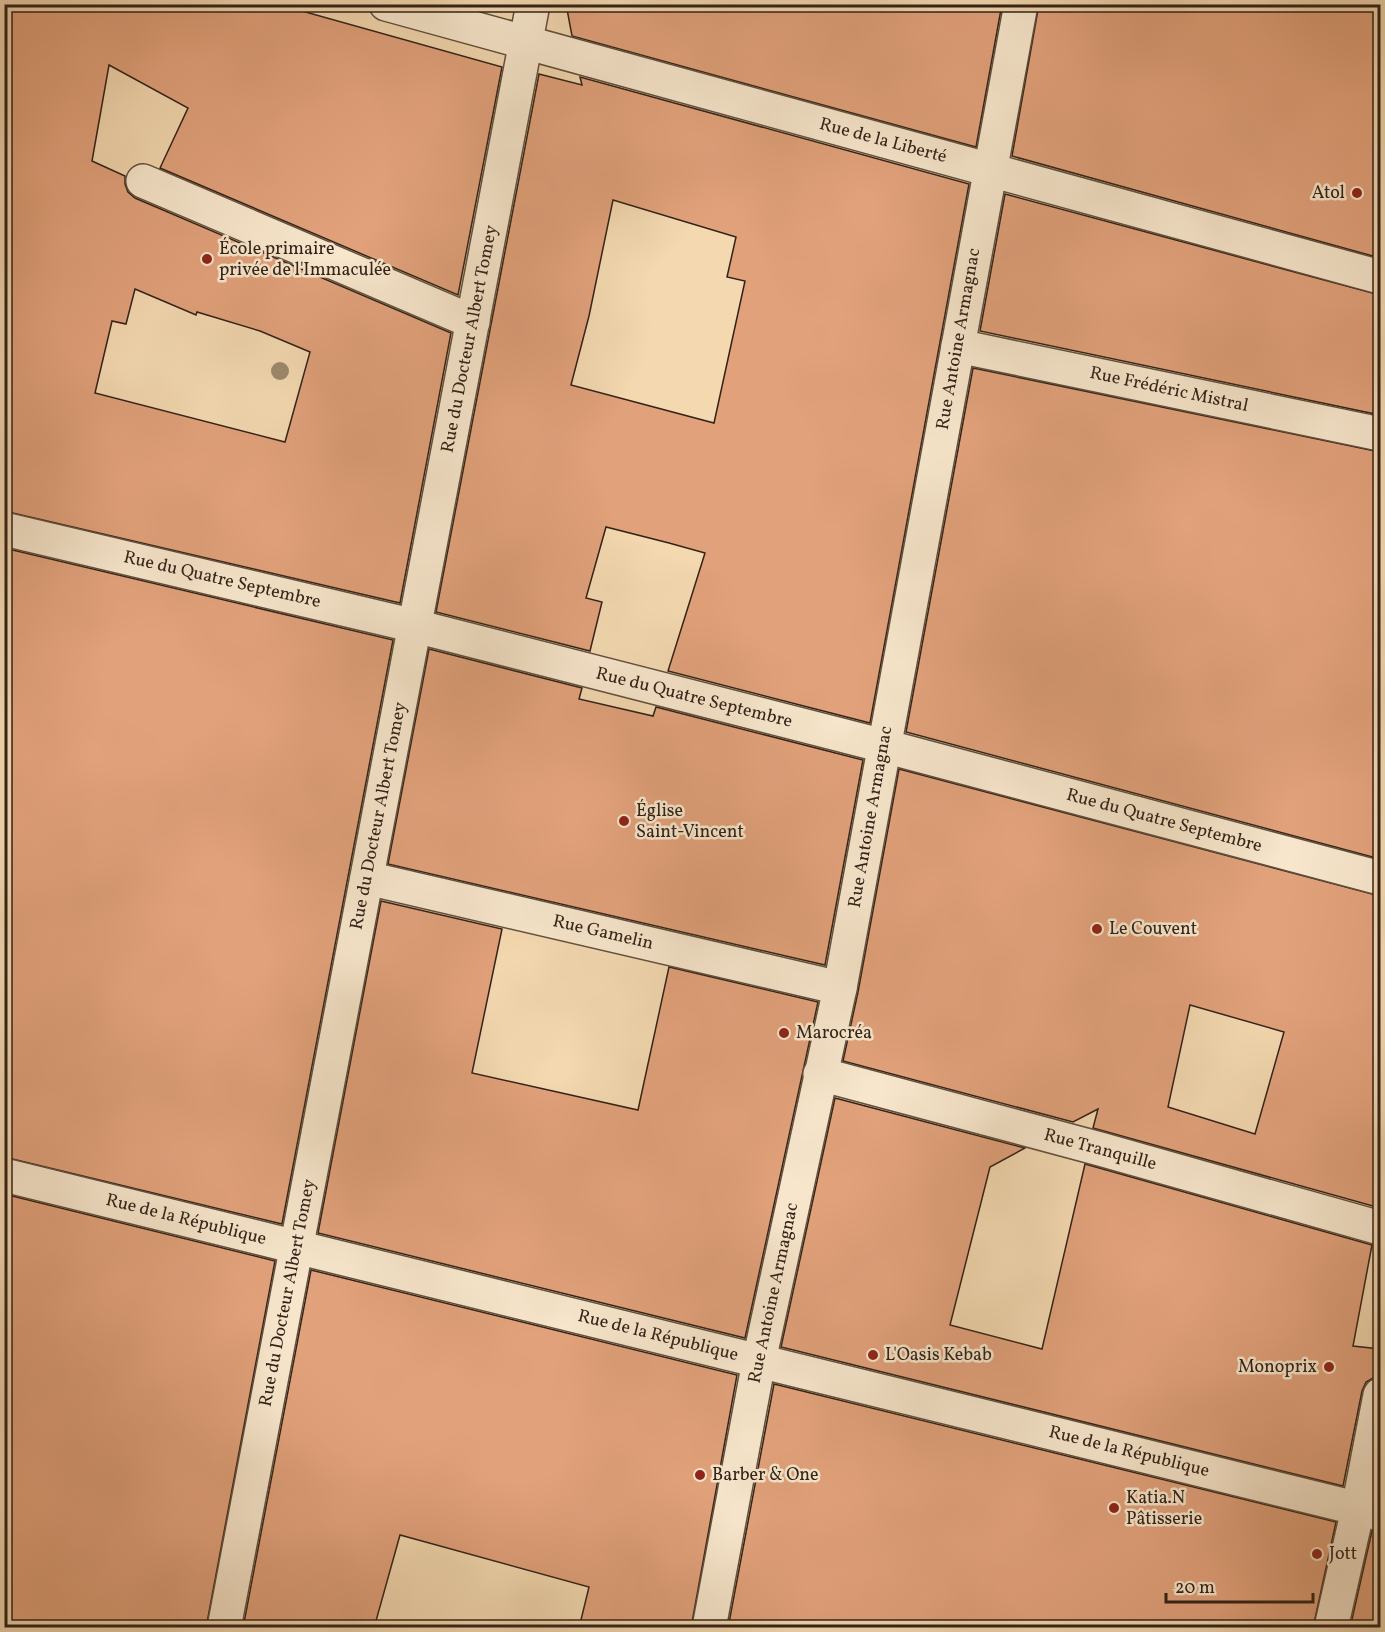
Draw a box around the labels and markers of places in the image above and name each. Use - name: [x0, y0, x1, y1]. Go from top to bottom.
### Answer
- place label: Atol: [1312, 181, 1345, 206]
- marker: Atol: [1350, 186, 1364, 200]
- place label: École primaire privée de l'Immaculée: [219, 237, 391, 283]
- marker: École primaire privée de l'Immaculée: [200, 252, 214, 266]
- place label: Église Saint-Vincent: [636, 799, 744, 845]
- marker: Église Saint-Vincent: [617, 814, 631, 828]
- place label: Le Couvent: [1109, 917, 1197, 942]
- marker: Le Couvent: [1090, 922, 1104, 936]
- place label: Marocréa: [796, 1021, 872, 1046]
- marker: Marocréa: [777, 1026, 791, 1040]
- place label: L'Oasis Kebab: [885, 1343, 992, 1368]
- marker: L'Oasis Kebab: [866, 1348, 880, 1362]
- place label: Monoprix: [1238, 1355, 1317, 1380]
- marker: Monoprix: [1322, 1360, 1336, 1374]
- place label: Barber & One: [712, 1463, 819, 1488]
- marker: Barber & One: [693, 1468, 707, 1482]
- place label: Katia.N Pâtisserie: [1126, 1486, 1202, 1532]
- marker: Katia.N Pâtisserie: [1107, 1501, 1121, 1515]
- place label: Jott: [1329, 1542, 1357, 1567]
- marker: Jott: [1310, 1547, 1324, 1561]

